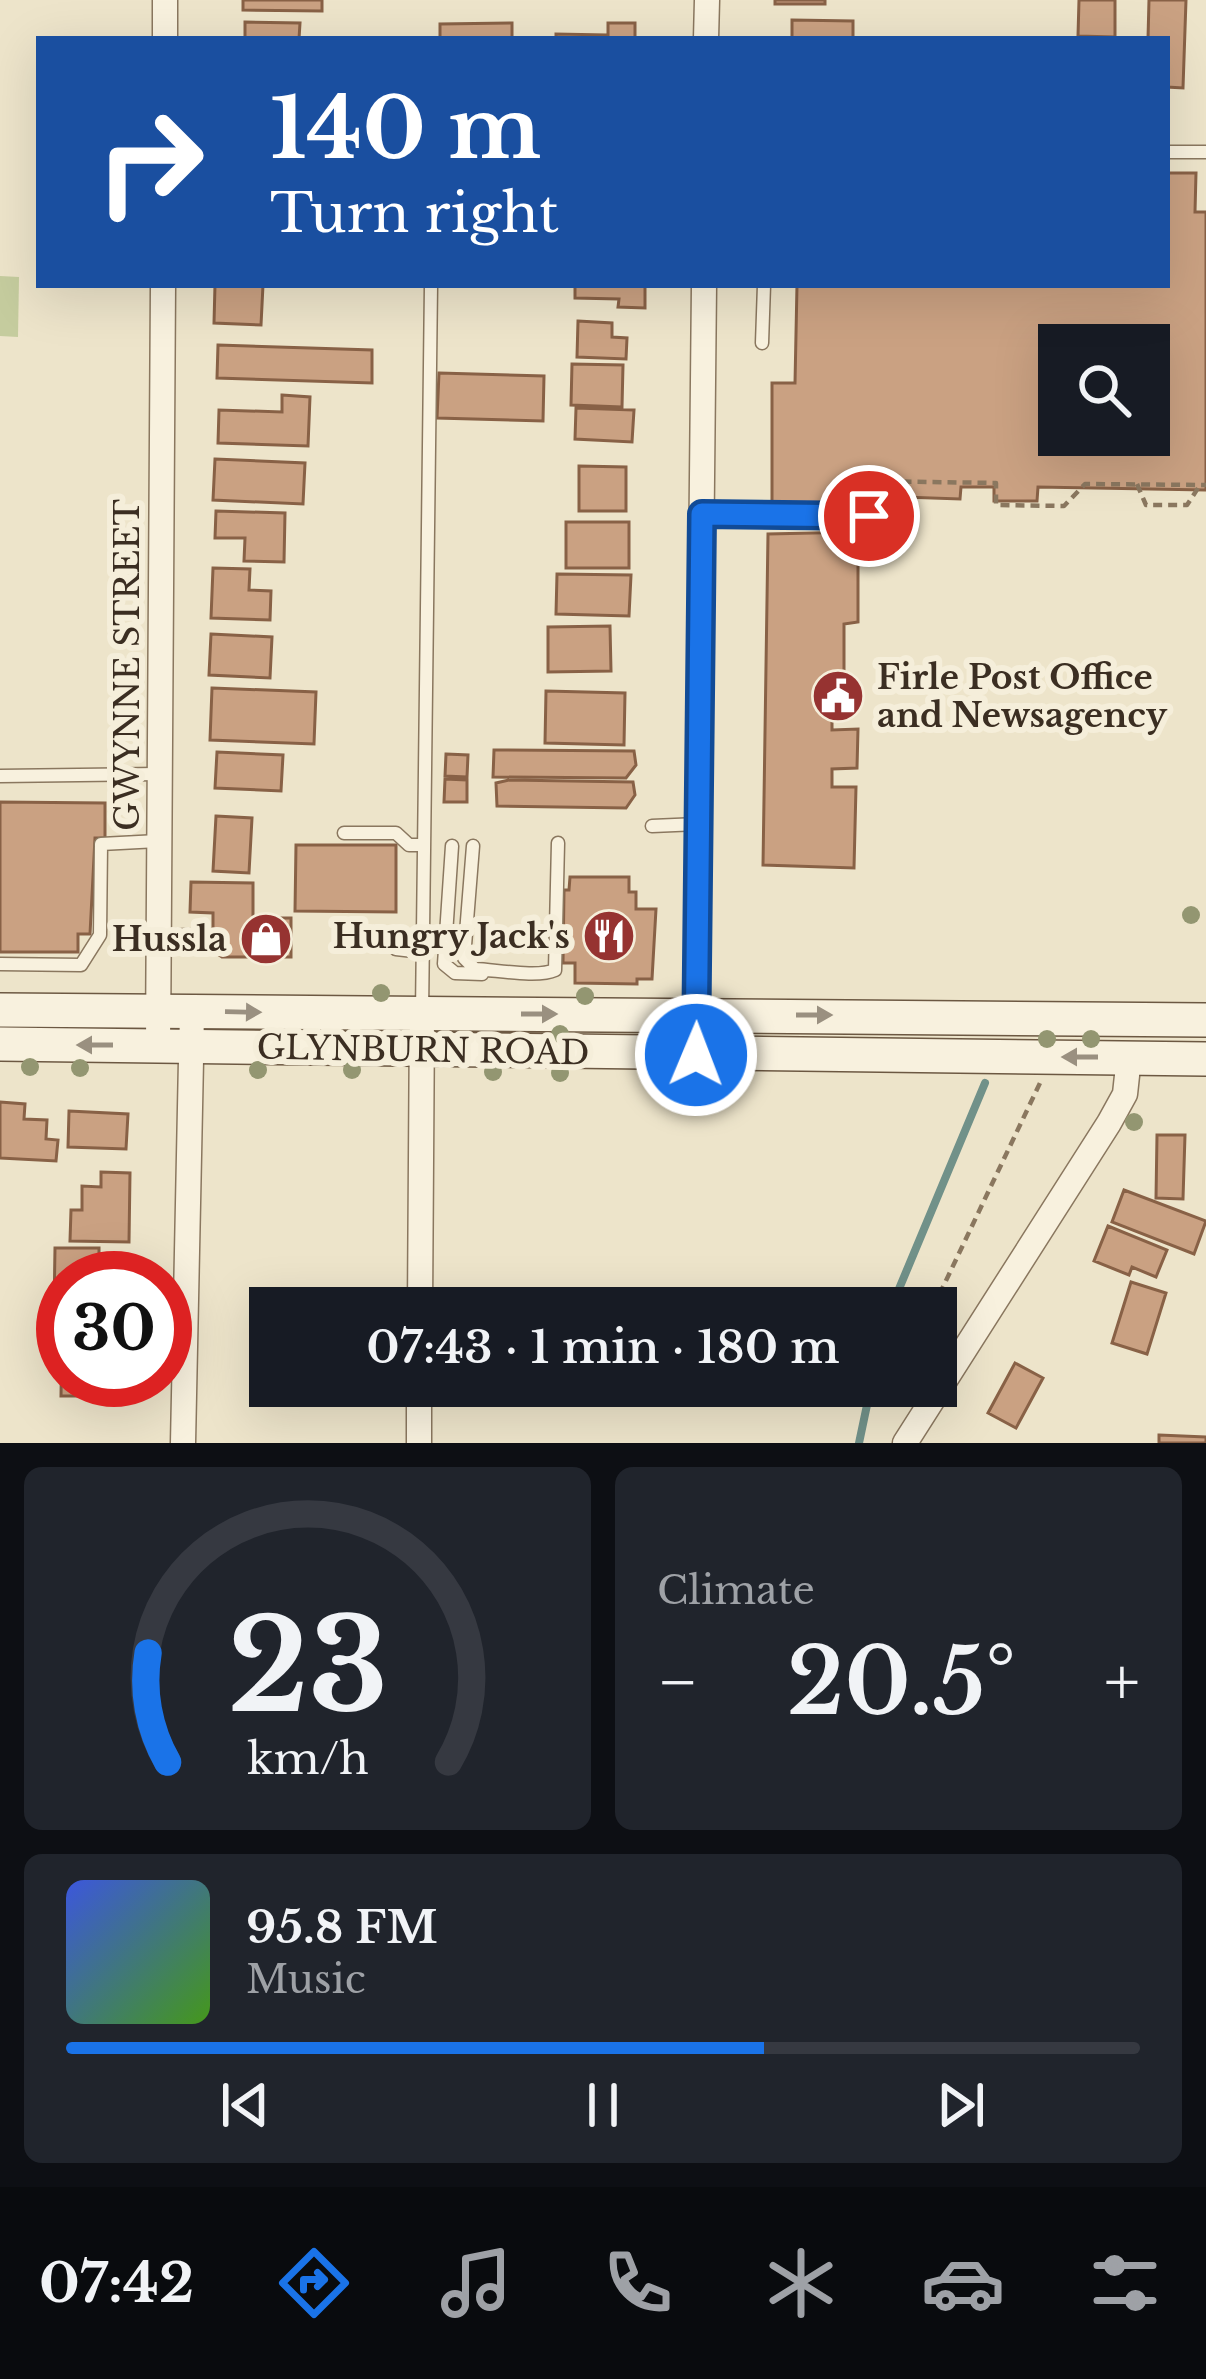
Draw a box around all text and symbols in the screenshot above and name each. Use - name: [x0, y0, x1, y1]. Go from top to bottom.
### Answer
- text: 140 m: [270, 77, 541, 181]
- icon: right: [72, 84, 228, 240]
- text: Turn right: [270, 180, 559, 247]
- map controls: [1038, 324, 1170, 456]
- button: search: [1038, 324, 1170, 456]
- pin: [818, 465, 920, 567]
- icon: arrive: [836, 483, 902, 549]
- street label: GWYNNE STREET: [107, 499, 148, 831]
- place label: Firle Post Office and Newsagency: [877, 657, 1168, 736]
- public building icon: Firle Post Office and Newsagency: [810, 668, 866, 724]
- restaurant icon: Hungry Jack's: [581, 908, 637, 964]
- shop icon: Hussla: [238, 911, 294, 967]
- place label: Hungry Jack's: [333, 916, 570, 957]
- place label: Hussla: [112, 919, 227, 960]
- position arrow: [633, 992, 759, 1118]
- one-way arrow: [225, 1002, 263, 1022]
- one-way arrow: [521, 1004, 559, 1024]
- one-way arrow: [796, 1005, 834, 1025]
- street label: GLYNBURN ROAD: [256, 1027, 590, 1073]
- one-way arrow: [75, 1035, 113, 1055]
- one-way arrow: [1060, 1047, 1098, 1067]
- speed limit sign: 30: [36, 1251, 192, 1407]
- text: 07:43 · 1 min · 180 m: [366, 1319, 840, 1375]
- text: Climate: [657, 1566, 815, 1615]
- text: 23: [227, 1590, 388, 1745]
- text: 20.5°: [787, 1627, 1016, 1738]
- text: −: [657, 1641, 699, 1723]
- text: +: [1104, 1641, 1140, 1723]
- text: km/h: [247, 1731, 368, 1785]
- text: 95.8 FM: [246, 1899, 438, 1955]
- text: Music: [246, 1955, 366, 2004]
- icon: previous: [212, 2072, 278, 2138]
- icon: pause: [570, 2072, 636, 2138]
- icon: next: [928, 2072, 994, 2138]
- icon: directions: [272, 2241, 356, 2325]
- icon: music: [434, 2241, 518, 2325]
- icon: phone: [596, 2241, 680, 2325]
- icon: climate: [759, 2241, 843, 2325]
- icon: car: [921, 2241, 1005, 2325]
- icon: filters: [1083, 2241, 1167, 2325]
- text: 07:42: [39, 2250, 194, 2317]

